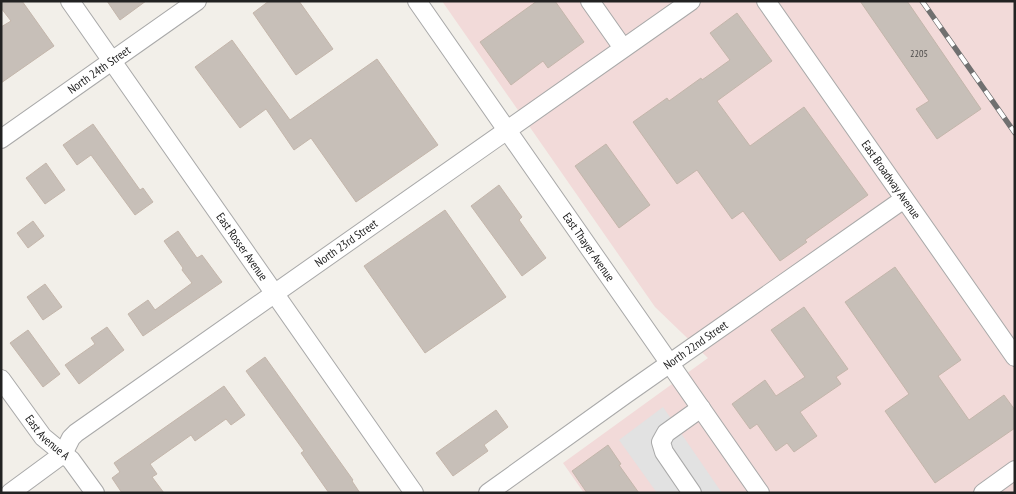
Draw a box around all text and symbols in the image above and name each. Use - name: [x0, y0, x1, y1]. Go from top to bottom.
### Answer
- street label: North 24th Street: [65, 42, 134, 97]
- house number: 2205: [910, 47, 928, 60]
- street label: East Broadway Avenue: [859, 137, 924, 222]
- street label: East Rosser Avenue: [213, 210, 271, 283]
- street label: East Thayer Avenue: [560, 210, 618, 284]
- street label: North 23rd Street: [312, 215, 381, 270]
- street label: North 22nd Street: [660, 317, 731, 372]
- street label: East Avenue A: [22, 412, 73, 463]

